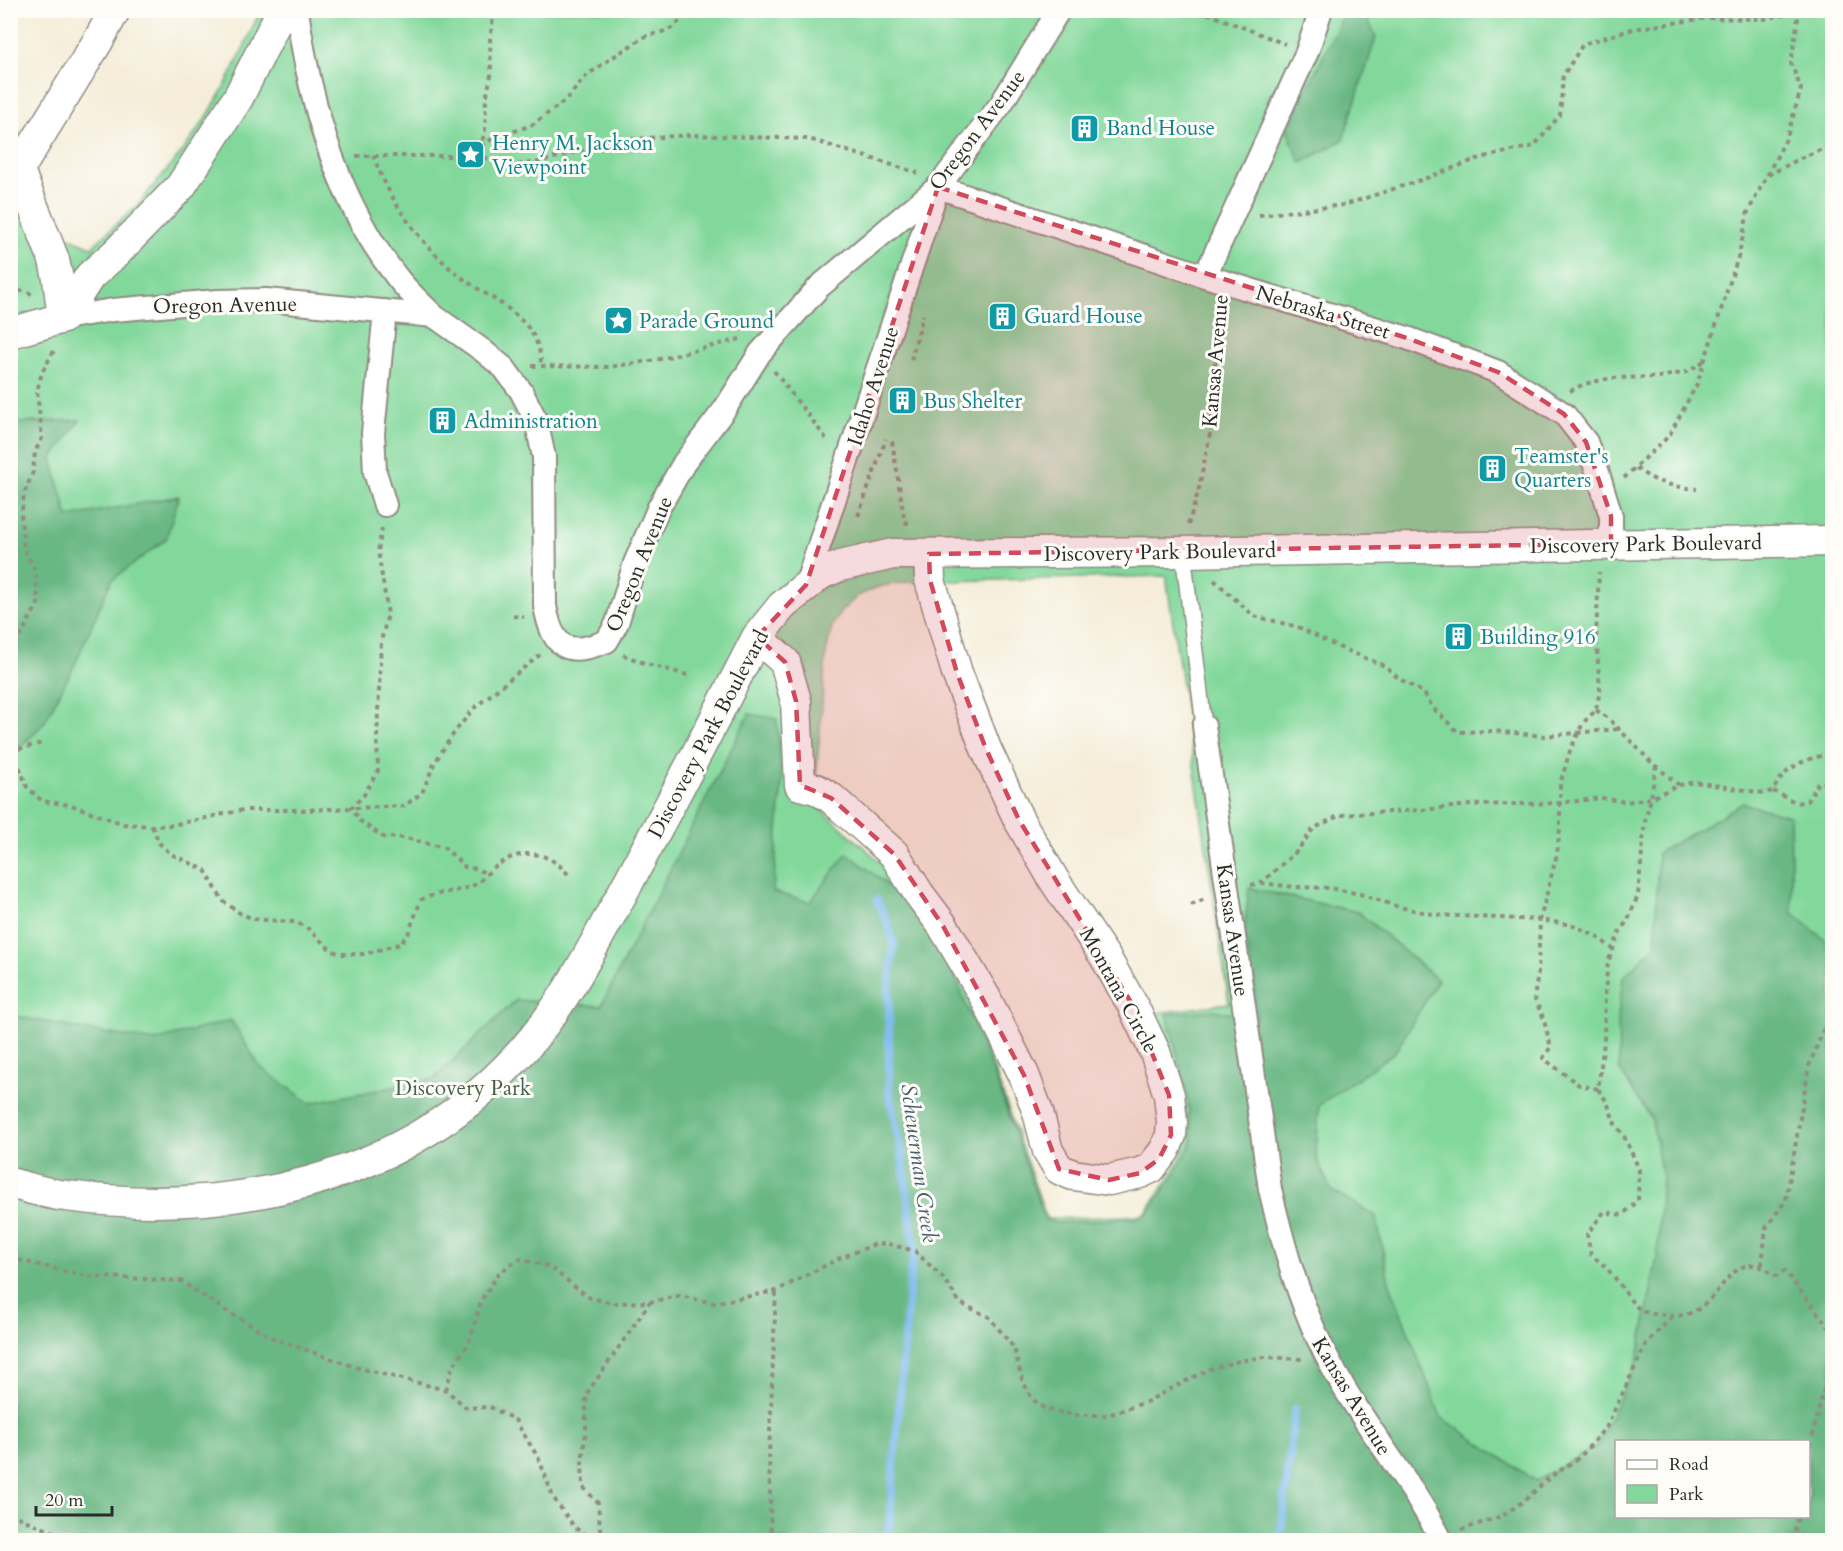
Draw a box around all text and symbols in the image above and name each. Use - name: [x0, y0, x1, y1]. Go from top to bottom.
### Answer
- street label: Oregon Avenue: [922, 64, 1032, 197]
- building icon: Band House: [1069, 112, 1101, 144]
- place label: Band House: [1106, 114, 1215, 143]
- place label: Henry M. Jackson Viewpoint: [492, 129, 654, 182]
- place icon: Henry M. Jackson Viewpoint: [455, 139, 487, 171]
- street label: Nebraska Street: [1252, 278, 1394, 347]
- street label: Oregon Avenue: [153, 290, 297, 321]
- street label: Kansas Avenue: [1195, 293, 1236, 429]
- building icon: Guard House: [987, 300, 1019, 332]
- place label: Guard House: [1024, 302, 1143, 331]
- place icon: Parade Ground: [602, 305, 634, 337]
- place label: Parade Ground: [639, 307, 774, 336]
- street label: Idaho Avenue: [841, 323, 906, 450]
- building icon: Bus Shelter: [886, 385, 918, 417]
- place label: Bus Shelter: [923, 387, 1023, 416]
- building icon: Administration: [427, 405, 459, 437]
- place label: Administration: [464, 407, 598, 436]
- place label: Teamster's Quarters: [1514, 442, 1608, 495]
- building icon: Teamster's Quarters: [1477, 452, 1509, 484]
- street label: Oregon Avenue: [599, 492, 680, 636]
- street label: Discovery Park Boulevard: [1530, 528, 1762, 561]
- street label: Discovery Park Boulevard: [1044, 536, 1276, 569]
- building icon: Building 916: [1443, 621, 1475, 653]
- place label: Building 916: [1480, 623, 1596, 652]
- street label: Discovery Park Boulevard: [641, 625, 776, 843]
- street label: Kansas Avenue: [1209, 862, 1256, 998]
- street label: Montana Circle: [1072, 922, 1165, 1058]
- park label: Discovery Park: [395, 1074, 532, 1103]
- water label: Scheuerman Creek: [893, 1082, 945, 1244]
- street label: Kansas Avenue: [1305, 1332, 1398, 1461]
- legend: [1615, 1440, 1810, 1518]
- text: Road: [1669, 1452, 1709, 1477]
- scale bar: [36, 1479, 112, 1517]
- text: Park: [1669, 1482, 1704, 1507]
- text: 20 m: [45, 1488, 84, 1513]

